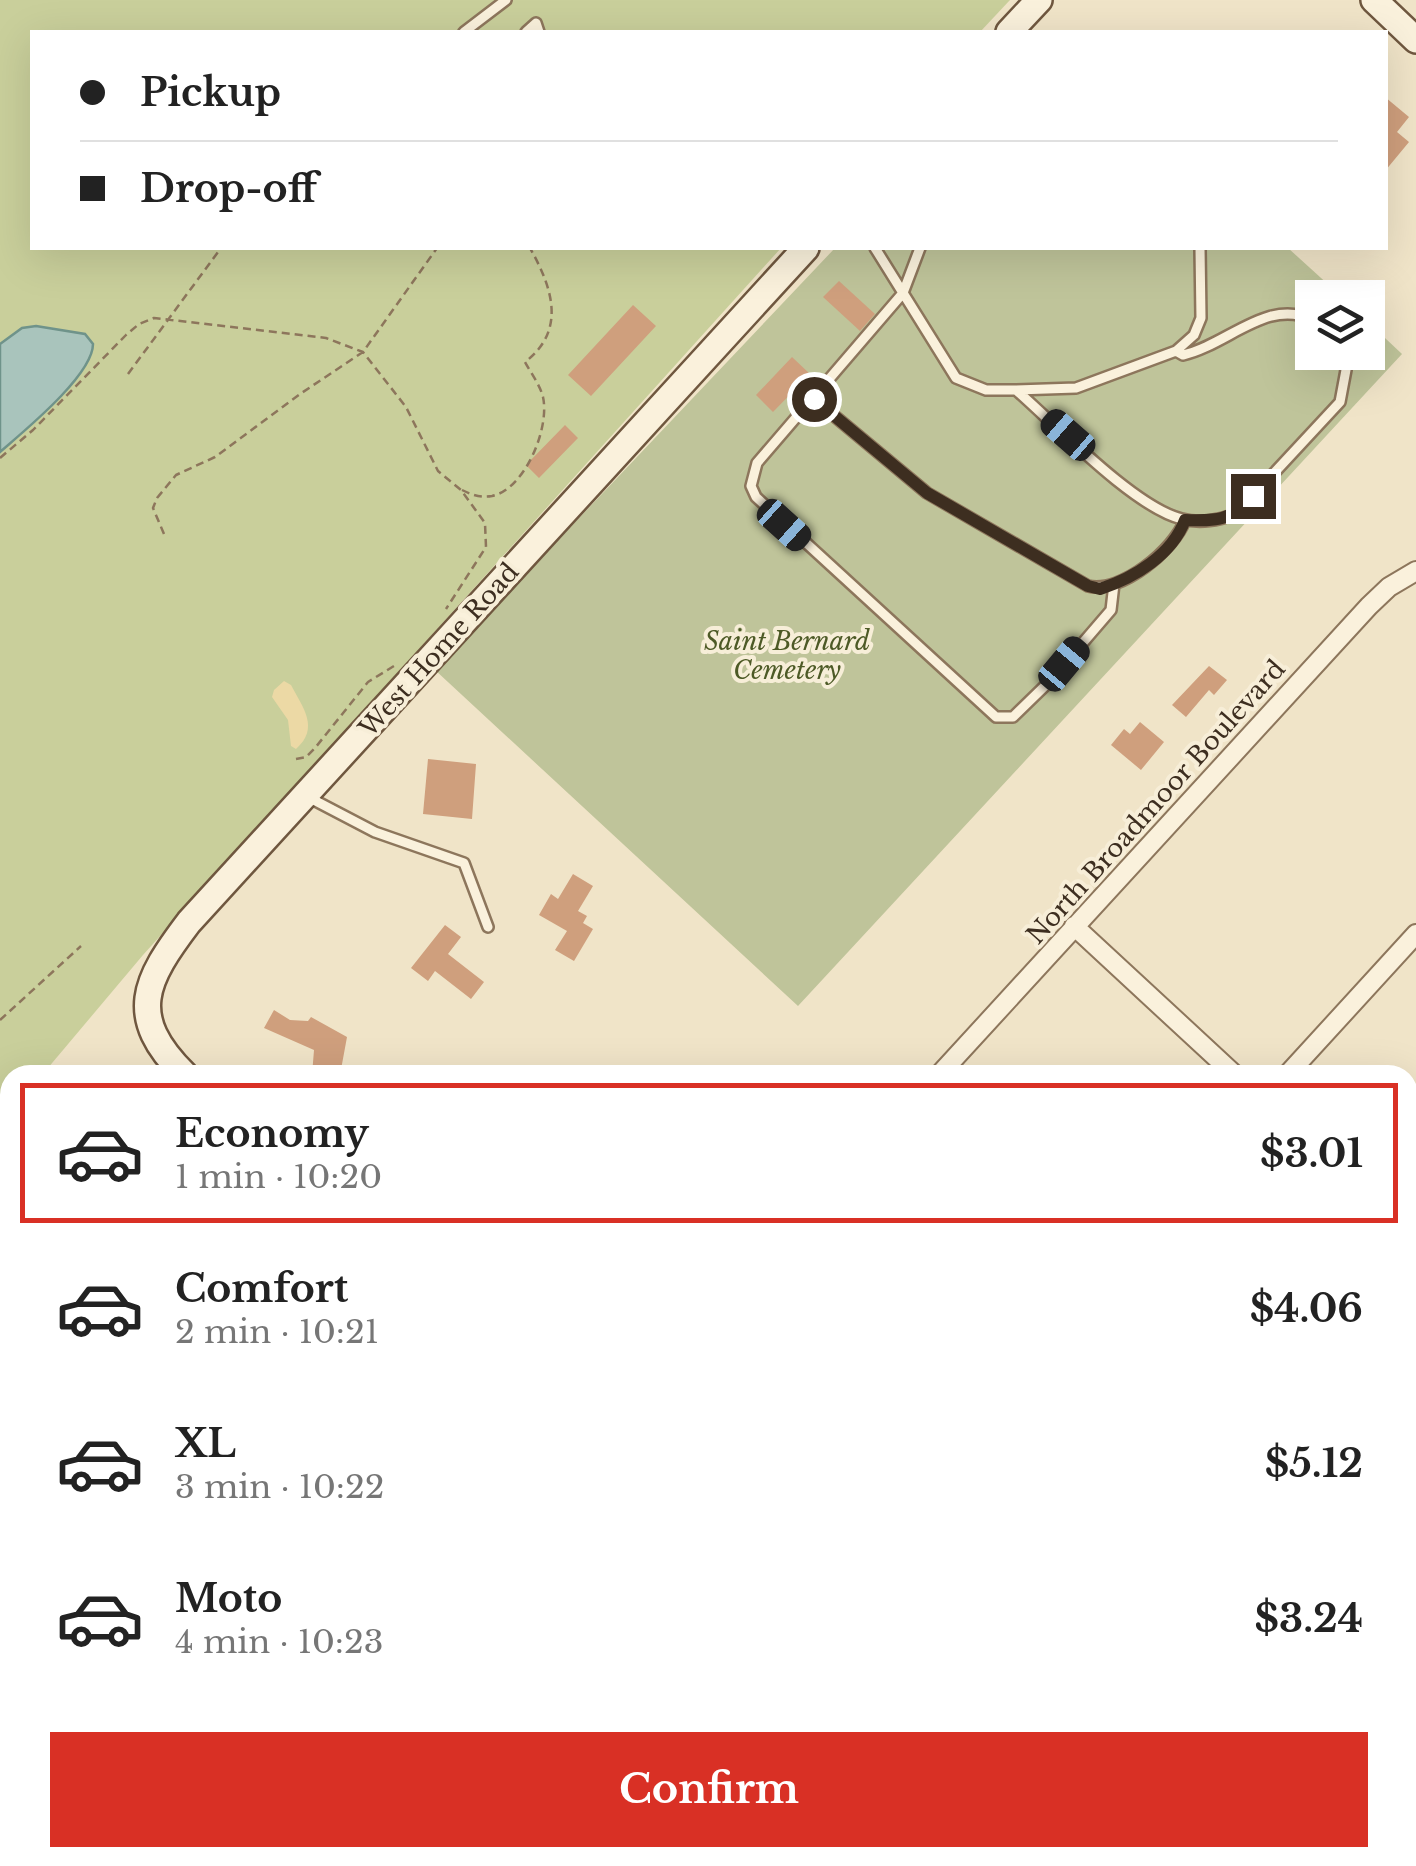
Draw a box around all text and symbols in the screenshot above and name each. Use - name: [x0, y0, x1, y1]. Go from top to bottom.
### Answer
- text: Pickup: [140, 69, 281, 116]
- text: Drop-off: [140, 165, 317, 212]
- map controls: [1295, 280, 1385, 370]
- button: layers: [1295, 280, 1385, 370]
- route start: [792, 377, 837, 422]
- car: [1036, 404, 1100, 466]
- route end: [1231, 474, 1276, 519]
- car: [752, 494, 816, 556]
- street label: West Home Road: [352, 557, 525, 744]
- park label: Saint Bernard Cemetery: [704, 626, 870, 686]
- car: [1033, 631, 1095, 697]
- street label: North Broadmoor Boulevard: [1020, 653, 1292, 950]
- icon: car: [55, 1108, 145, 1198]
- text: Economy: [175, 1110, 369, 1157]
- text: $3.01: [1260, 1130, 1363, 1177]
- text: 1 min · 10:20: [175, 1157, 382, 1197]
- icon: car: [55, 1263, 145, 1353]
- text: Comfort: [175, 1265, 348, 1312]
- text: $4.06: [1250, 1285, 1363, 1332]
- text: 2 min · 10:21: [175, 1312, 379, 1352]
- icon: car: [55, 1418, 145, 1508]
- text: XL: [175, 1420, 236, 1467]
- text: $5.12: [1265, 1440, 1363, 1487]
- text: 3 min · 10:22: [175, 1467, 384, 1507]
- icon: car: [55, 1573, 145, 1663]
- text: Moto: [175, 1575, 282, 1622]
- text: $3.24: [1254, 1595, 1363, 1642]
- text: 4 min · 10:23: [175, 1622, 383, 1662]
- button: Confirm: [50, 1732, 1368, 1847]

